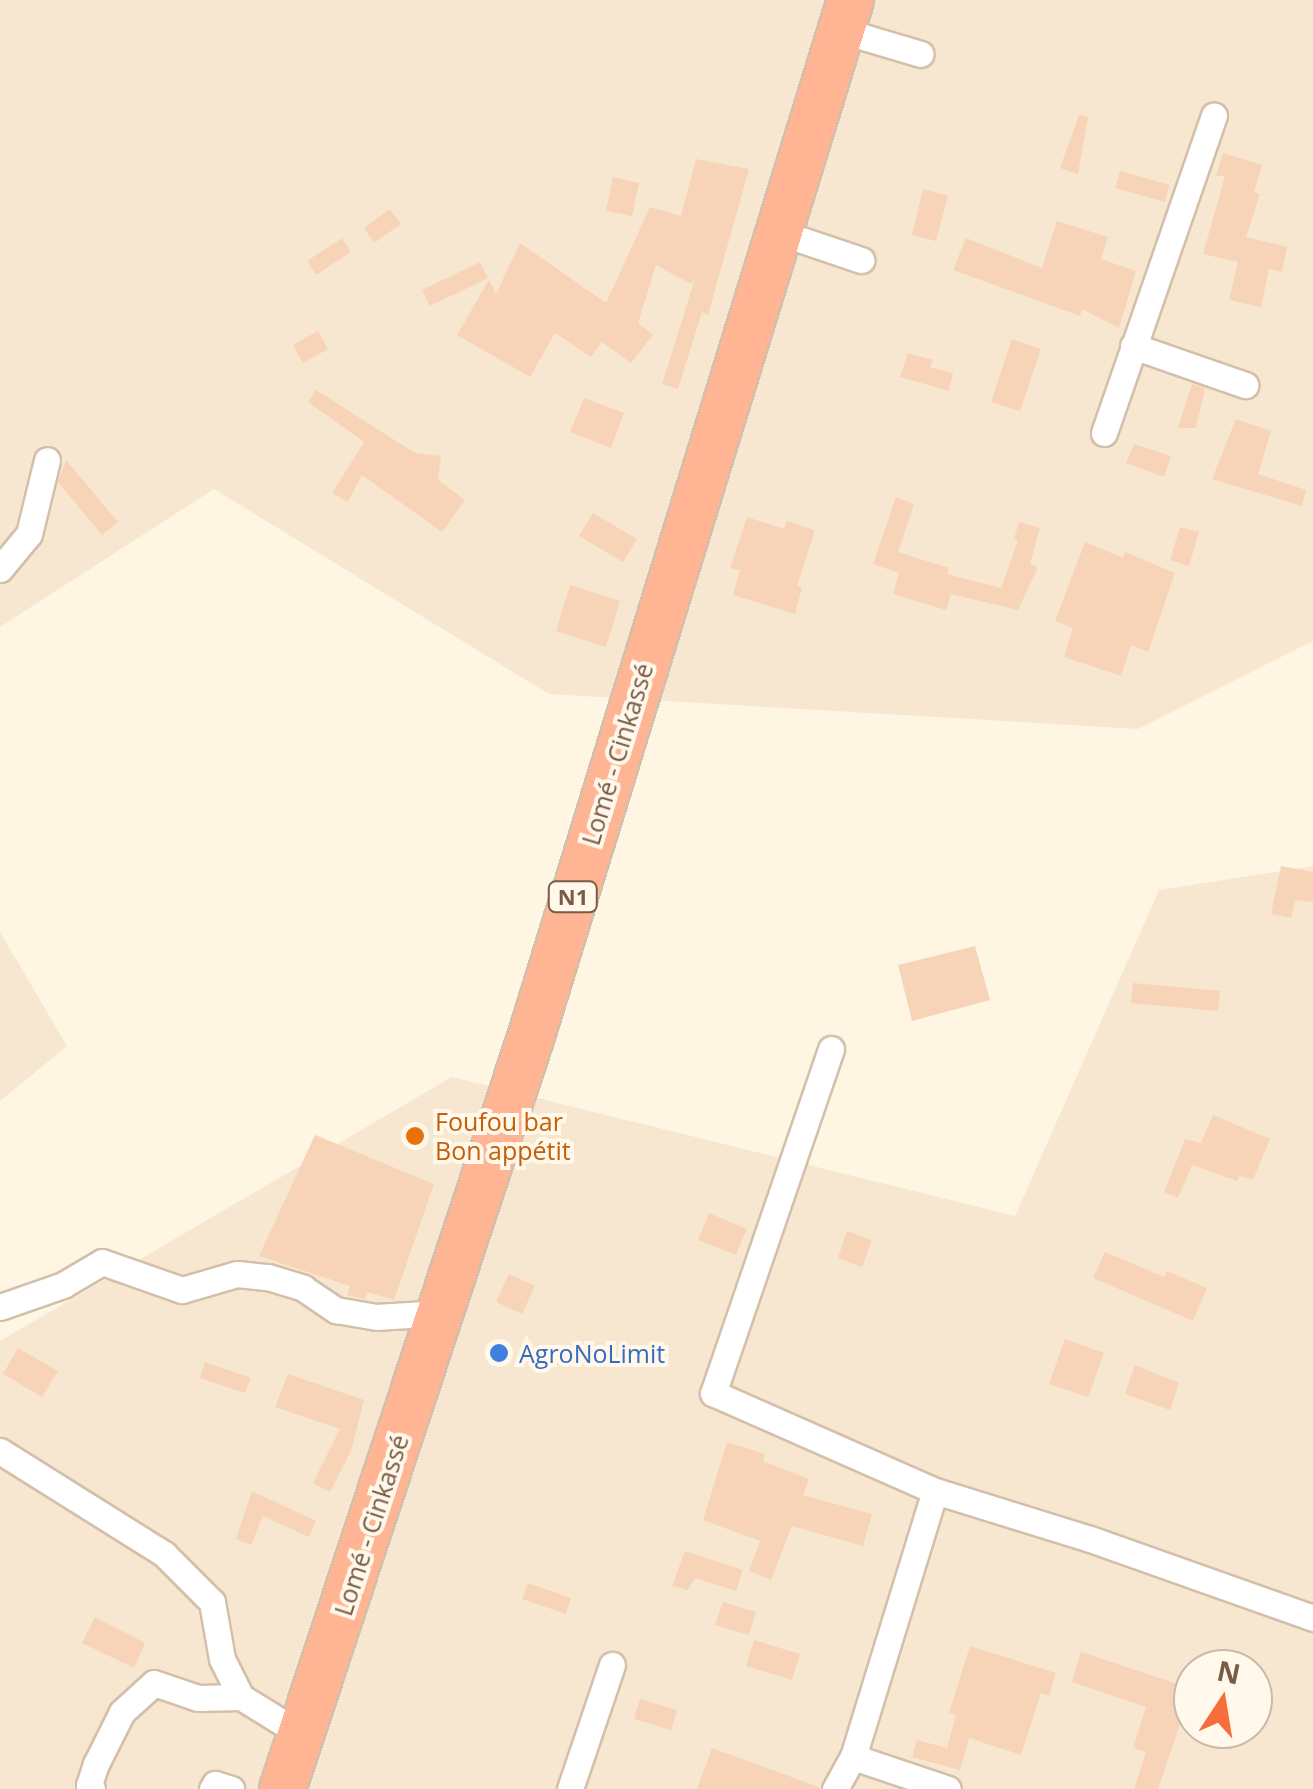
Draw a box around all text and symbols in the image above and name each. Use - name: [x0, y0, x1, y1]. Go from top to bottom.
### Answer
- street label: Lomé - Cinkassé: [575, 659, 659, 849]
- road number: N1: [546, 880, 600, 914]
- place label: Foufou bar Bon appétit: [435, 1107, 571, 1166]
- marker: Foufou bar Bon appétit: [404, 1125, 426, 1147]
- place label: AgroNoLimit: [519, 1338, 665, 1368]
- marker: AgroNoLimit: [488, 1342, 510, 1364]
- street label: Lomé - Cinkassé: [328, 1431, 414, 1619]
- north arrow: [1173, 1649, 1273, 1749]
- text: N: [1214, 1651, 1244, 1693]

